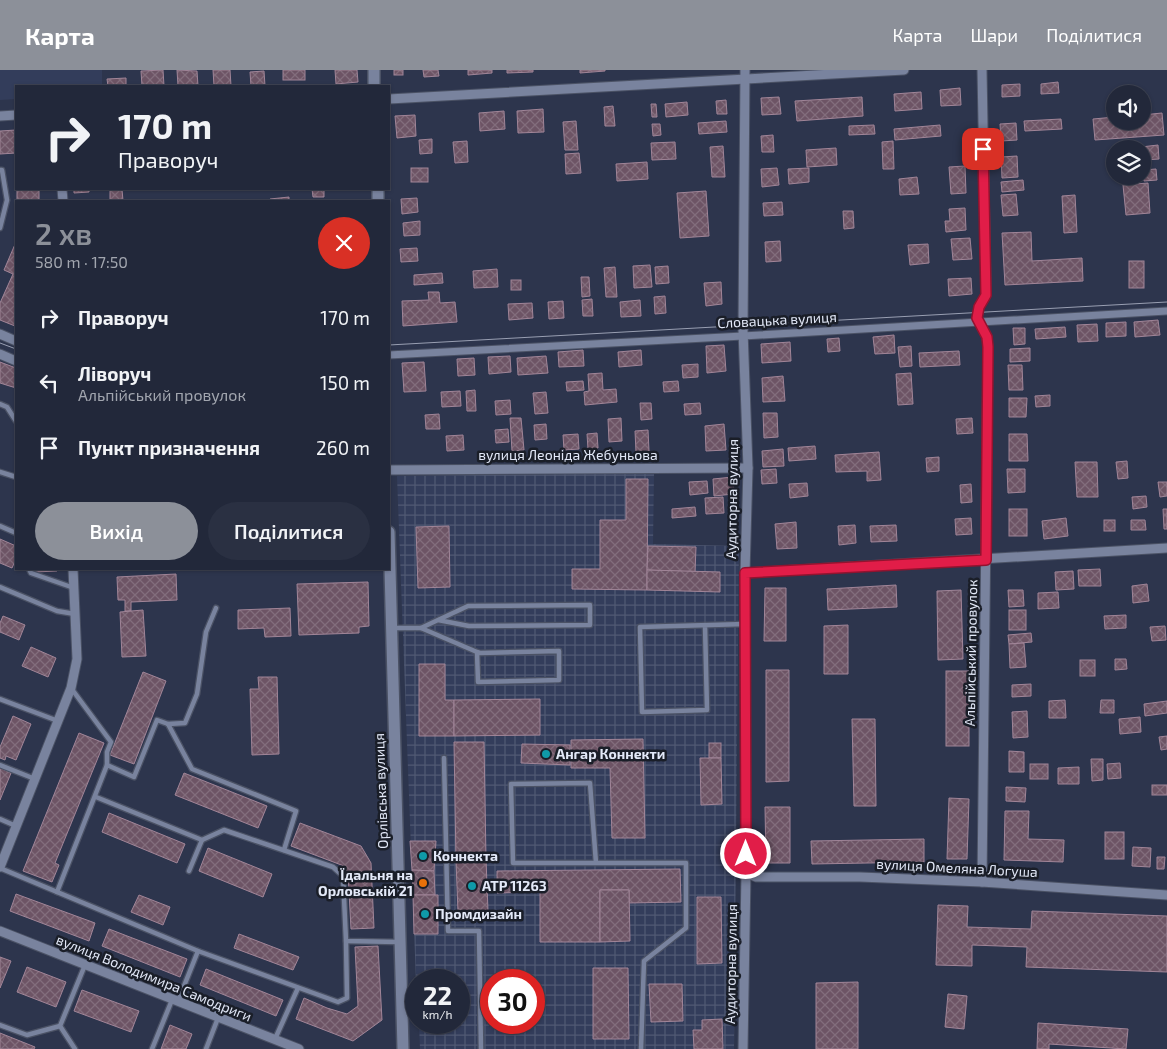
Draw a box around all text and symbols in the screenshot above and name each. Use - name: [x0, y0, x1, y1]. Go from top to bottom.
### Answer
- text: Карта: [25, 21, 95, 50]
- text: Карта: [892, 24, 942, 46]
- text: Шари: [970, 24, 1018, 46]
- text: Поділитися: [1046, 24, 1142, 46]
- map controls: [1106, 85, 1151, 185]
- button: sound: [1106, 85, 1151, 130]
- text: 170 m: [118, 104, 212, 146]
- icon: right: [35, 105, 100, 170]
- pin: [962, 128, 1004, 170]
- icon: arrive: [969, 135, 997, 163]
- button: layers: [1106, 140, 1151, 185]
- text: Праворуч: [118, 146, 219, 172]
- text: 2 хв: [35, 215, 92, 251]
- button: close: [318, 217, 370, 269]
- text: 580 m · 17:50: [35, 252, 128, 271]
- icon: right: [35, 304, 63, 332]
- text: Праворуч: [78, 306, 169, 329]
- text: 170 m: [320, 306, 370, 329]
- street label: Словацька вулиця: [717, 308, 837, 331]
- text: Ліворуч: [78, 362, 151, 385]
- icon: left: [35, 369, 63, 397]
- text: 150 m: [320, 371, 370, 394]
- text: Альпійський провулок: [78, 385, 246, 404]
- icon: arrive: [35, 434, 63, 462]
- text: Пункт призначення: [78, 436, 260, 459]
- text: 260 m: [316, 436, 370, 459]
- street label: Аудиторна вулиця: [722, 439, 741, 559]
- street label: вулиця Леоніда Жебуньова: [478, 446, 658, 463]
- button: Вихід: [35, 502, 198, 560]
- button: Поділитися: [208, 502, 370, 560]
- street label: Альпійський провулок: [961, 579, 980, 727]
- street label: Орлівська вулиця: [370, 733, 391, 849]
- place label: Ангар Коннекти: [556, 745, 665, 762]
- marker: Ангар Коннекти: [540, 748, 552, 760]
- position arrow: [719, 827, 771, 879]
- place label: Коннекта: [433, 847, 498, 864]
- marker: Коннекта: [417, 850, 429, 862]
- street label: вулиця Омеляна Логуша: [876, 855, 1038, 880]
- place label: Їдальня на Орловській 21: [318, 866, 413, 899]
- marker: Їдальня на Орловській 21: [417, 877, 429, 889]
- place label: ATP 11263: [482, 877, 547, 894]
- marker: ATP 11263: [466, 880, 478, 892]
- street label: Аудиторна вулиця: [721, 904, 740, 1024]
- place label: Промдизайн: [435, 905, 522, 922]
- marker: Промдизайн: [419, 908, 431, 920]
- street label: вулиця Володимира Самодриги: [54, 930, 254, 1025]
- speed limit sign: 30: [480, 969, 545, 1034]
- text: 22: [423, 980, 452, 1010]
- text: km/h: [423, 1007, 452, 1021]

